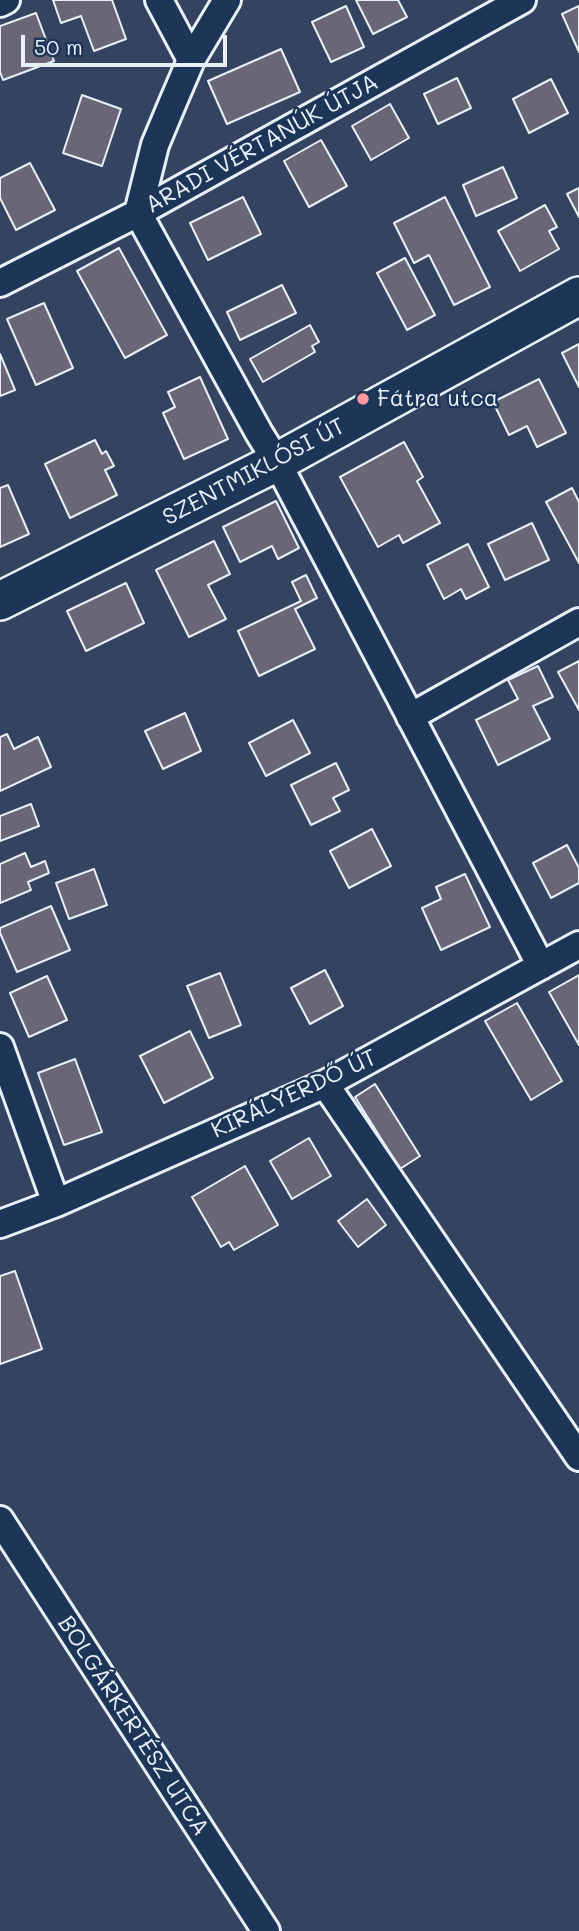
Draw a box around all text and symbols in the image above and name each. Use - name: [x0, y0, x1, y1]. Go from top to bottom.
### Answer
- scale bar: [24, 21, 231, 65]
- text: 50 m: [34, 33, 83, 60]
- street label: ARADI VÉRTANÚK ÚTJA: [141, 69, 383, 219]
- place label: Fátra utca: [377, 385, 498, 413]
- marker: Fátra utca: [355, 391, 371, 407]
- street label: SZENTMIKLÓSI ÚT: [158, 412, 350, 532]
- street label: KIRÁLYERDŐ ÚT: [207, 1044, 381, 1144]
- street label: BOLGÁRKERTÉSZ UTCA: [52, 1611, 214, 1841]

